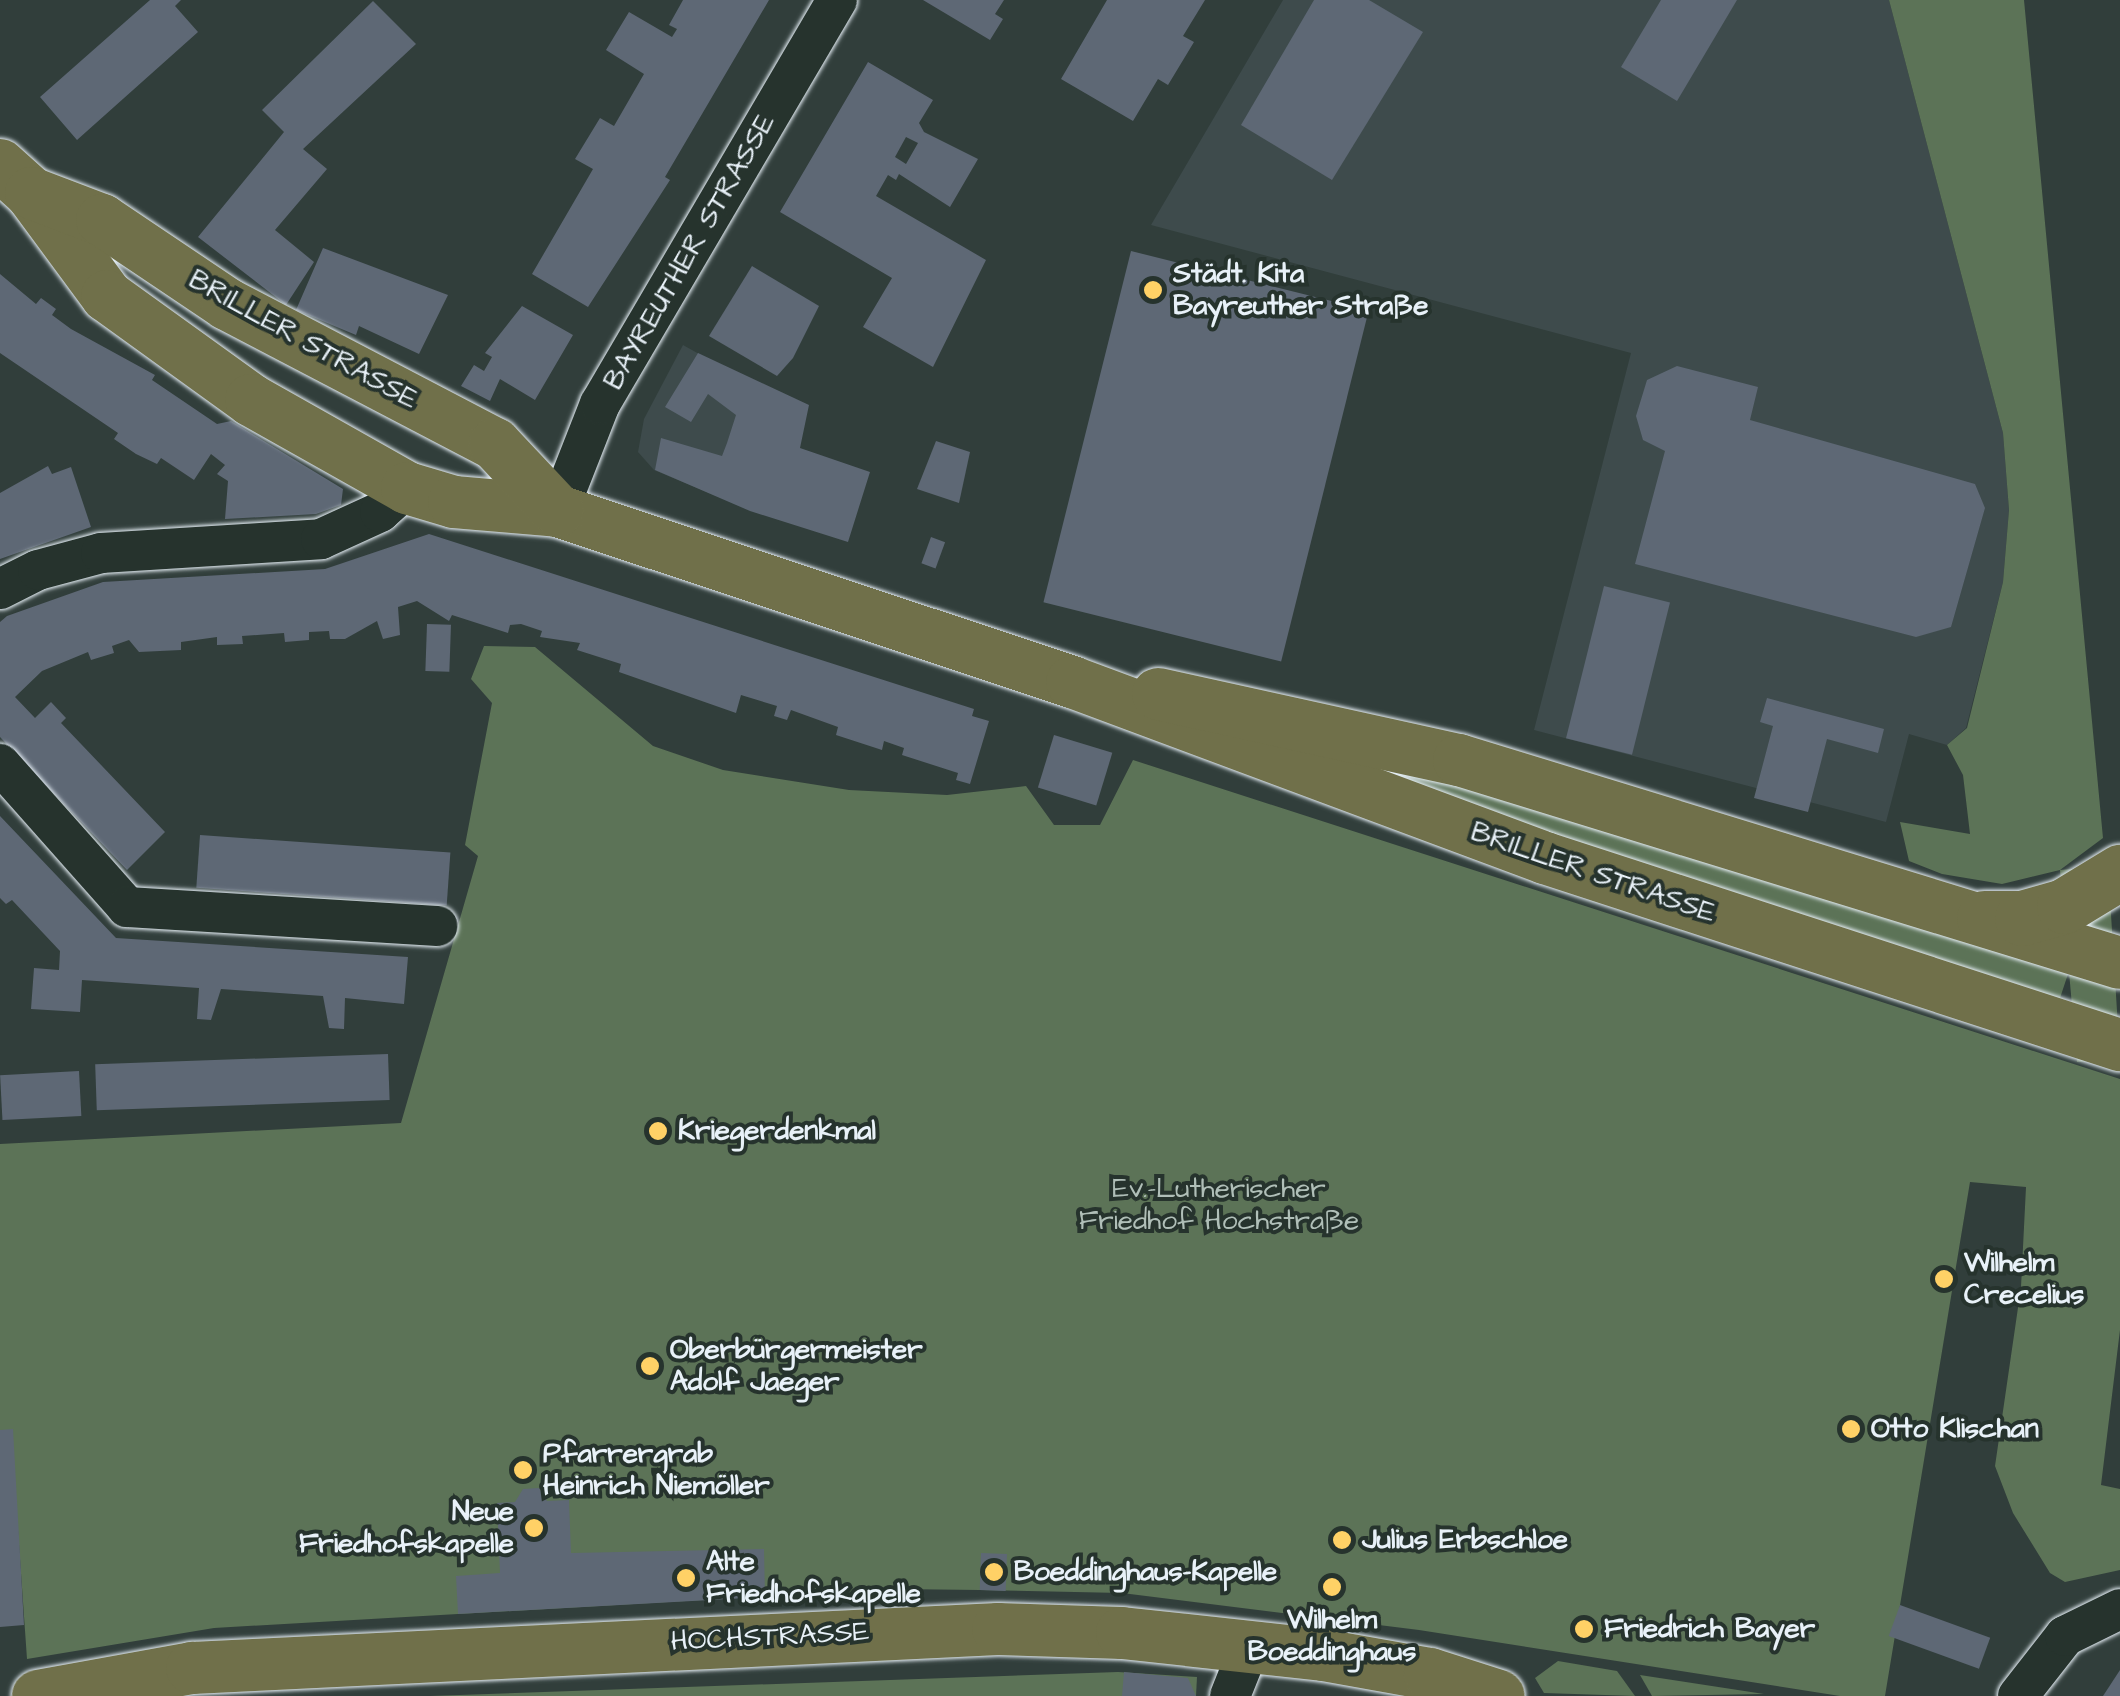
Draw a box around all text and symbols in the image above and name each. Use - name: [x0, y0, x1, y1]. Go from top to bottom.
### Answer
- street label: BAYREUTHER STRASSE: [597, 108, 783, 396]
- place label: Städt. Kita Bayreuther Straße: [1173, 257, 1428, 323]
- street label: BRILLER STRASSE: [183, 263, 423, 417]
- marker: Städt. Kita Bayreuther Straße: [1142, 279, 1164, 301]
- street label: BRILLER STRASSE: [1466, 815, 1720, 931]
- place label: Kriegerdenkmal: [678, 1114, 876, 1148]
- marker: Kriegerdenkmal: [647, 1120, 669, 1142]
- park label: Ev.-Lutherischer Friedhof Hochstraße: [1079, 1172, 1359, 1238]
- place label: Wilhelm Crecelius: [1964, 1246, 2084, 1312]
- marker: Wilhelm Crecelius: [1933, 1268, 1955, 1290]
- place label: Oberbürgermeister Adolf Jaeger: [670, 1333, 923, 1399]
- marker: Oberbürgermeister Adolf Jaeger: [639, 1355, 661, 1377]
- place label: Otto Klischan: [1871, 1412, 2039, 1446]
- marker: Otto Klischan: [1840, 1418, 1862, 1440]
- place label: Pfarrergrab Heinrich Niemöller: [543, 1437, 770, 1503]
- marker: Pfarrergrab Heinrich Niemöller: [512, 1459, 534, 1481]
- place label: Neue Friedhofskapelle: [299, 1495, 514, 1561]
- marker: Neue Friedhofskapelle: [523, 1517, 545, 1539]
- place label: Julius Erbschloe: [1362, 1523, 1568, 1557]
- marker: Julius Erbschloe: [1331, 1529, 1353, 1551]
- place label: Alte Friedhofskapelle: [706, 1545, 921, 1611]
- place label: Boeddinghaus-Kapelle: [1014, 1555, 1277, 1589]
- marker: Boeddinghaus-Kapelle: [983, 1561, 1005, 1583]
- marker: Alte Friedhofskapelle: [675, 1567, 697, 1589]
- marker: Wilhelm Boeddinghaus: [1321, 1576, 1343, 1598]
- place label: Wilhelm Boeddinghaus: [1248, 1603, 1416, 1669]
- place label: Friedrich Bayer: [1604, 1612, 1815, 1646]
- street label: HOCHSTRASSE: [670, 1615, 870, 1659]
- marker: Friedrich Bayer: [1573, 1618, 1595, 1640]

